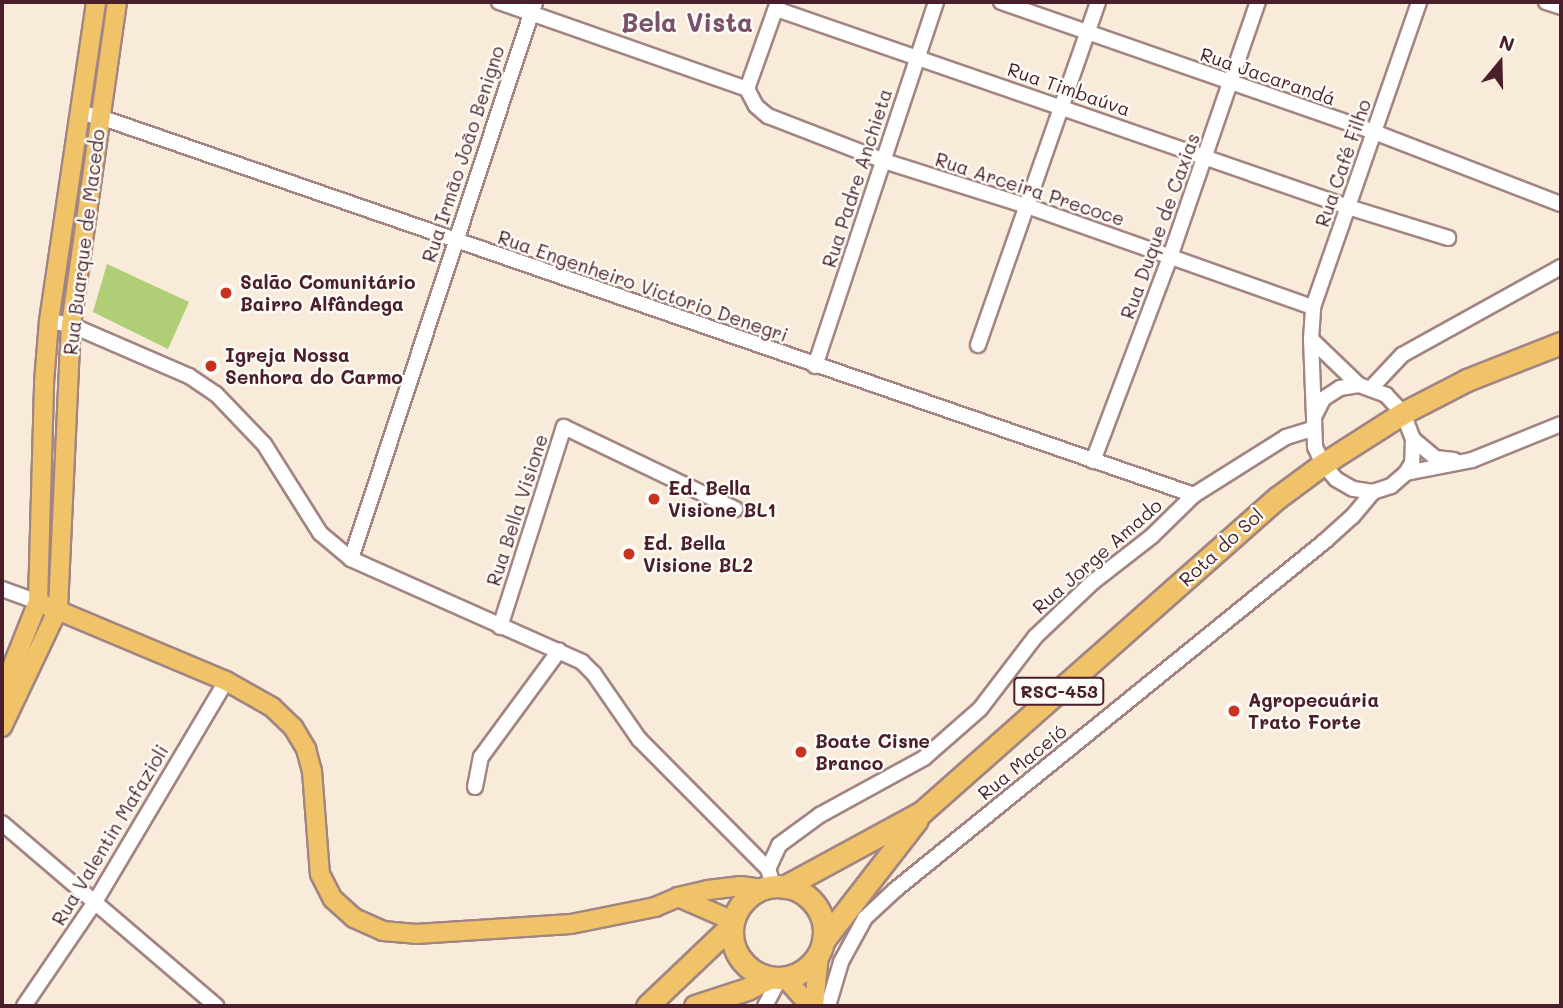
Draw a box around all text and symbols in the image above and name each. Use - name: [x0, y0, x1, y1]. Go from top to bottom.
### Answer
- district label: Bela Vista: [621, 7, 753, 39]
- north arrow: [1465, 28, 1535, 98]
- text: N: [1496, 29, 1518, 57]
- street label: Rua Jacarandá: [1197, 42, 1339, 110]
- street label: Rua Irmão João Benigno: [417, 43, 509, 265]
- street label: Rua Timbaúva: [1005, 57, 1133, 121]
- street label: Rua Padre Anchieta: [817, 86, 897, 270]
- street label: Rua Café Filho: [1310, 96, 1376, 230]
- street label: Rua Buarque de Macedo: [59, 128, 109, 356]
- street label: Rua Duque de Caxias: [1116, 130, 1204, 322]
- street label: Rua Arceira Precoce: [932, 148, 1128, 230]
- street label: Rua Engenheiro Victorio Denegri: [495, 226, 791, 346]
- place label: Salão Comunitário Bairro Alfândega: [240, 271, 416, 315]
- marker: Salão Comunitário Bairro Alfândega: [218, 285, 234, 301]
- place label: Igreja Nossa Senhora do Carmo: [225, 344, 403, 388]
- marker: Igreja Nossa Senhora do Carmo: [203, 358, 219, 374]
- street label: Rua Bella Visione: [482, 431, 552, 589]
- place label: Ed. Bella Visione BL1: [668, 477, 776, 521]
- marker: Ed. Bella Visione BL1: [646, 491, 662, 507]
- street label: Rua Jorge Amado: [1028, 494, 1166, 618]
- street label: Rota do Sol: [1174, 503, 1268, 591]
- place label: Ed. Bella Visione BL2: [643, 532, 753, 576]
- marker: Ed. Bella Visione BL2: [621, 546, 637, 562]
- road number: RSC-453: [1012, 676, 1106, 706]
- place label: Agropecuária Trato Forte: [1248, 689, 1379, 733]
- marker: Agropecuária Trato Forte: [1226, 703, 1242, 719]
- street label: Rua Maceió: [973, 719, 1071, 805]
- place label: Boate Cisne Branco: [815, 730, 930, 774]
- street label: Rua Valentin Mafazioli: [47, 740, 173, 930]
- marker: Boate Cisne Branco: [793, 744, 809, 760]

